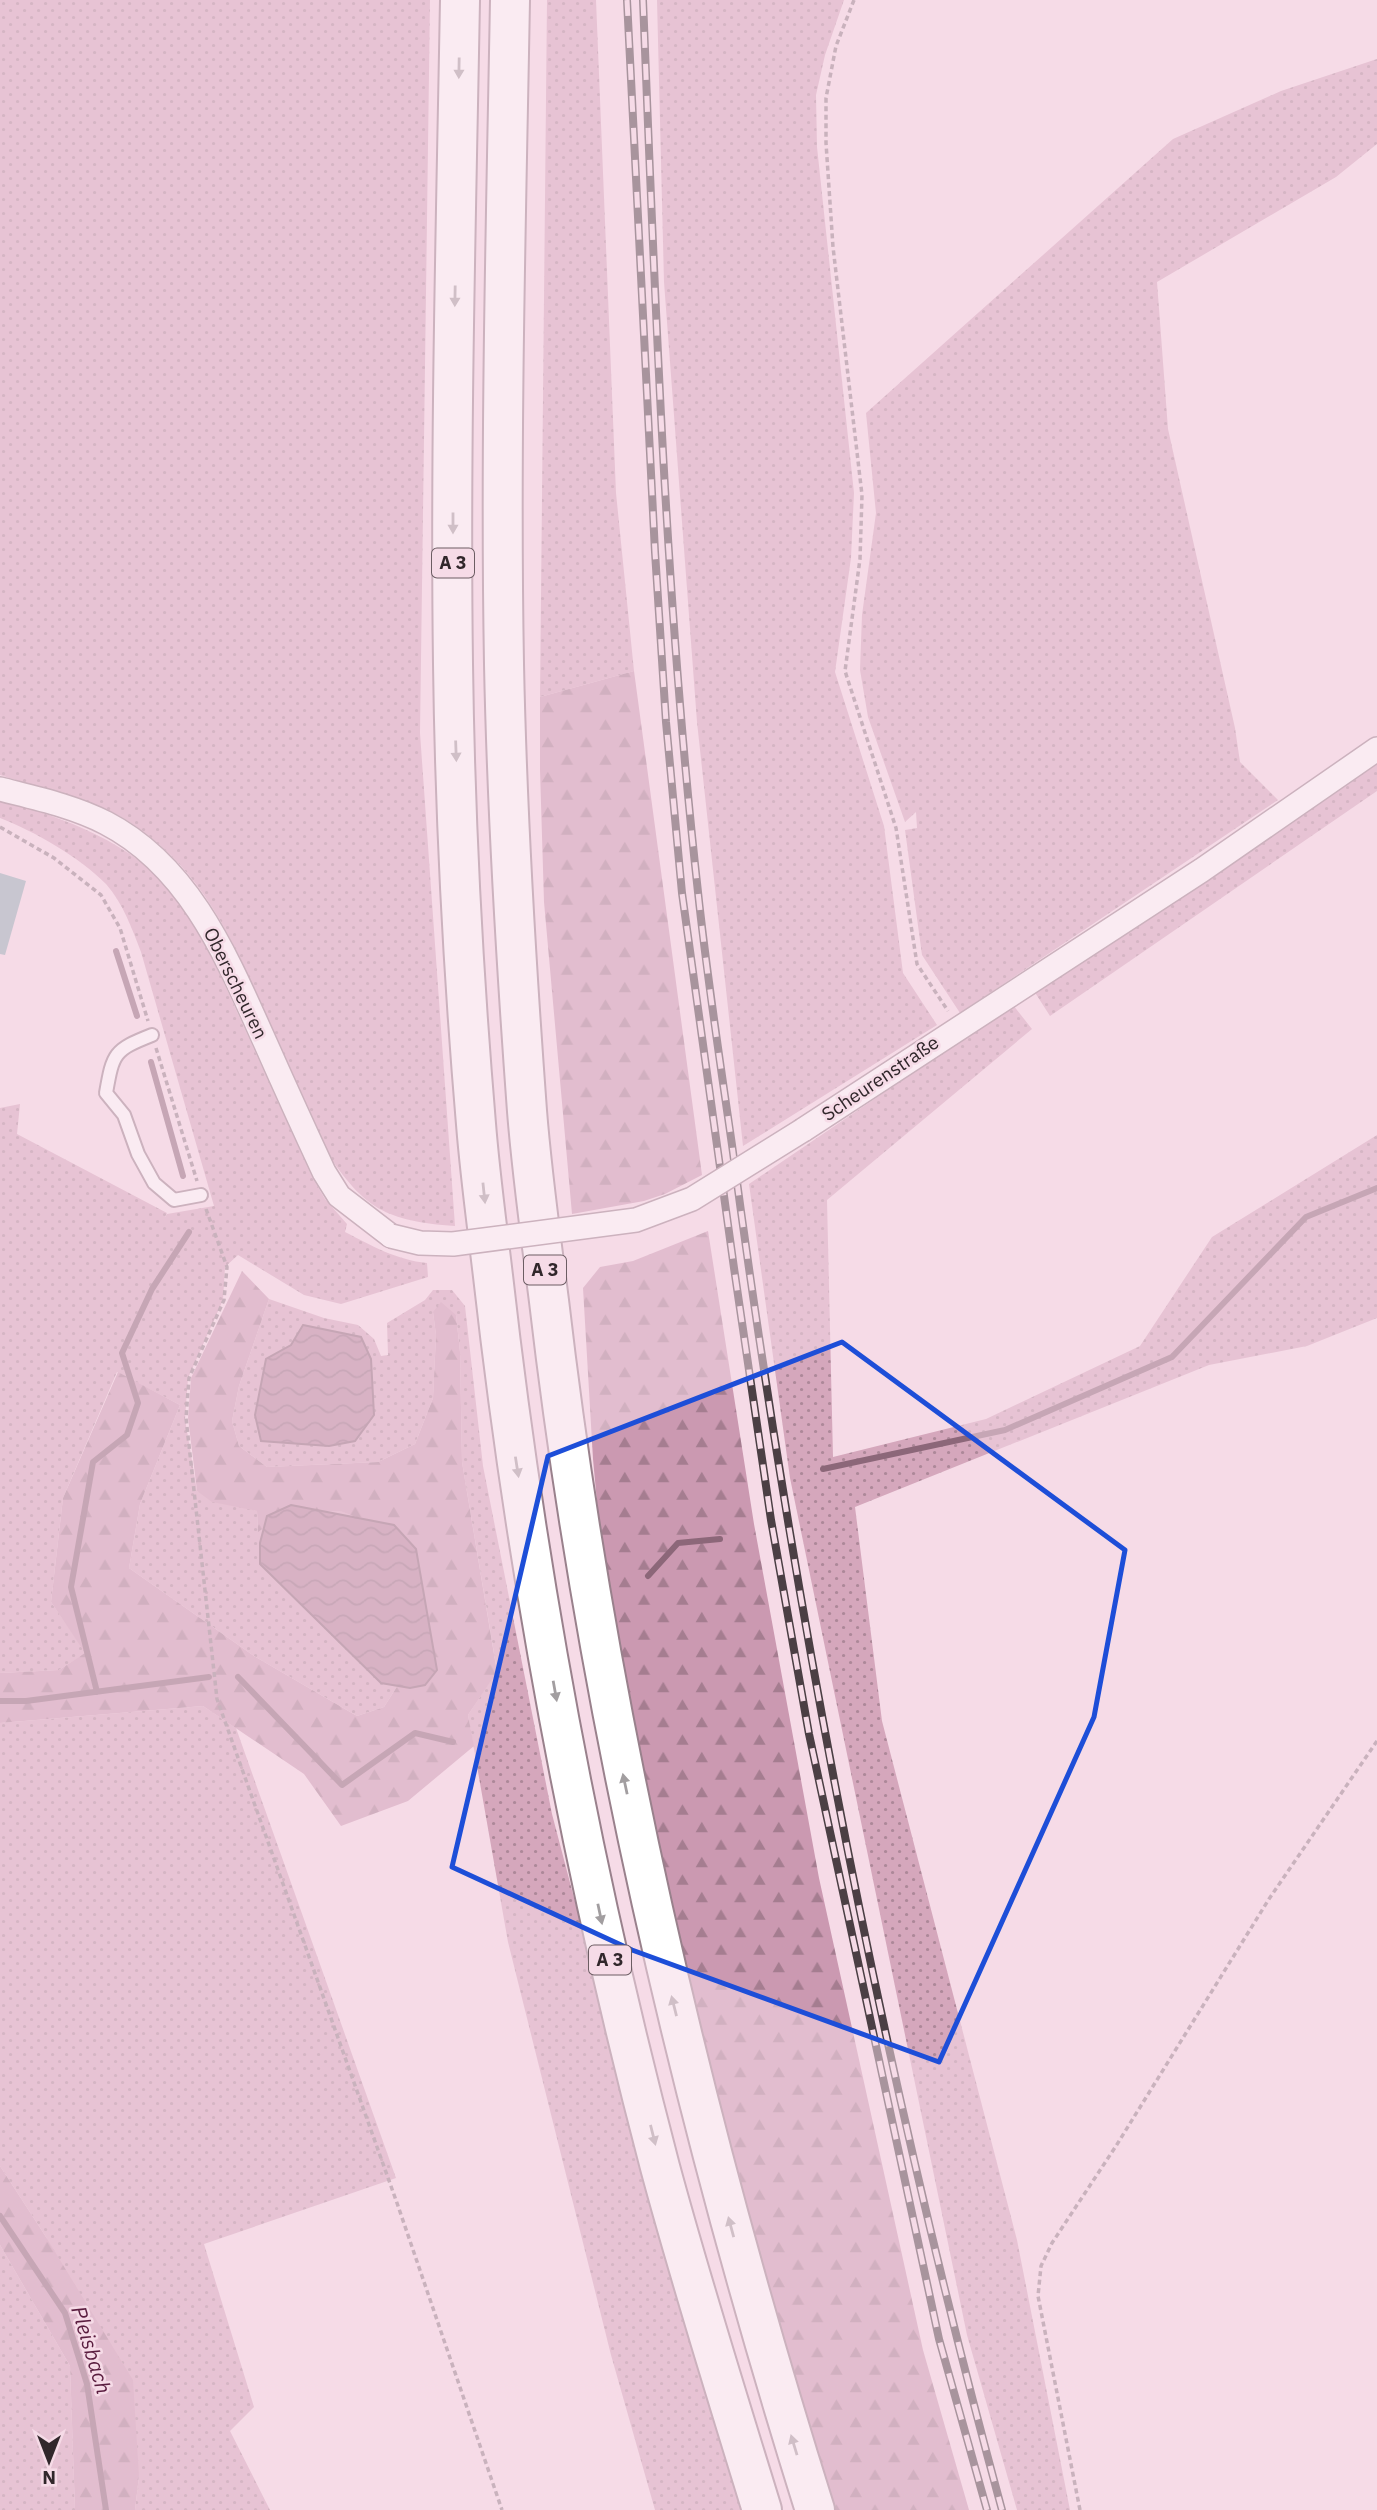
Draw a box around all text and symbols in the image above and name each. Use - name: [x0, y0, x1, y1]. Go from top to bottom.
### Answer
- one-way arrow: [453, 57, 464, 79]
- one-way arrow: [449, 285, 461, 307]
- one-way arrow: [447, 512, 459, 534]
- road number: A 3: [432, 548, 474, 578]
- one-way arrow: [450, 740, 462, 762]
- street label: Oberscheuren: [199, 923, 273, 1043]
- street label: Scheurenstraße: [817, 1030, 943, 1126]
- one-way arrow: [478, 1182, 489, 1204]
- road number: A 3: [524, 1255, 566, 1284]
- one-way arrow: [512, 1456, 523, 1478]
- one-way arrow: [549, 1680, 560, 1702]
- one-way arrow: [619, 1773, 630, 1795]
- one-way arrow: [595, 1903, 606, 1925]
- road number: A 3: [589, 1946, 631, 1974]
- one-way arrow: [668, 1995, 679, 2017]
- one-way arrow: [648, 2124, 659, 2146]
- one-way arrow: [725, 2216, 735, 2237]
- water label: Pleisbach: [65, 2302, 119, 2397]
- north arrow: [14, 2426, 84, 2496]
- one-way arrow: [789, 2434, 799, 2455]
- text: N: [42, 2466, 56, 2490]

